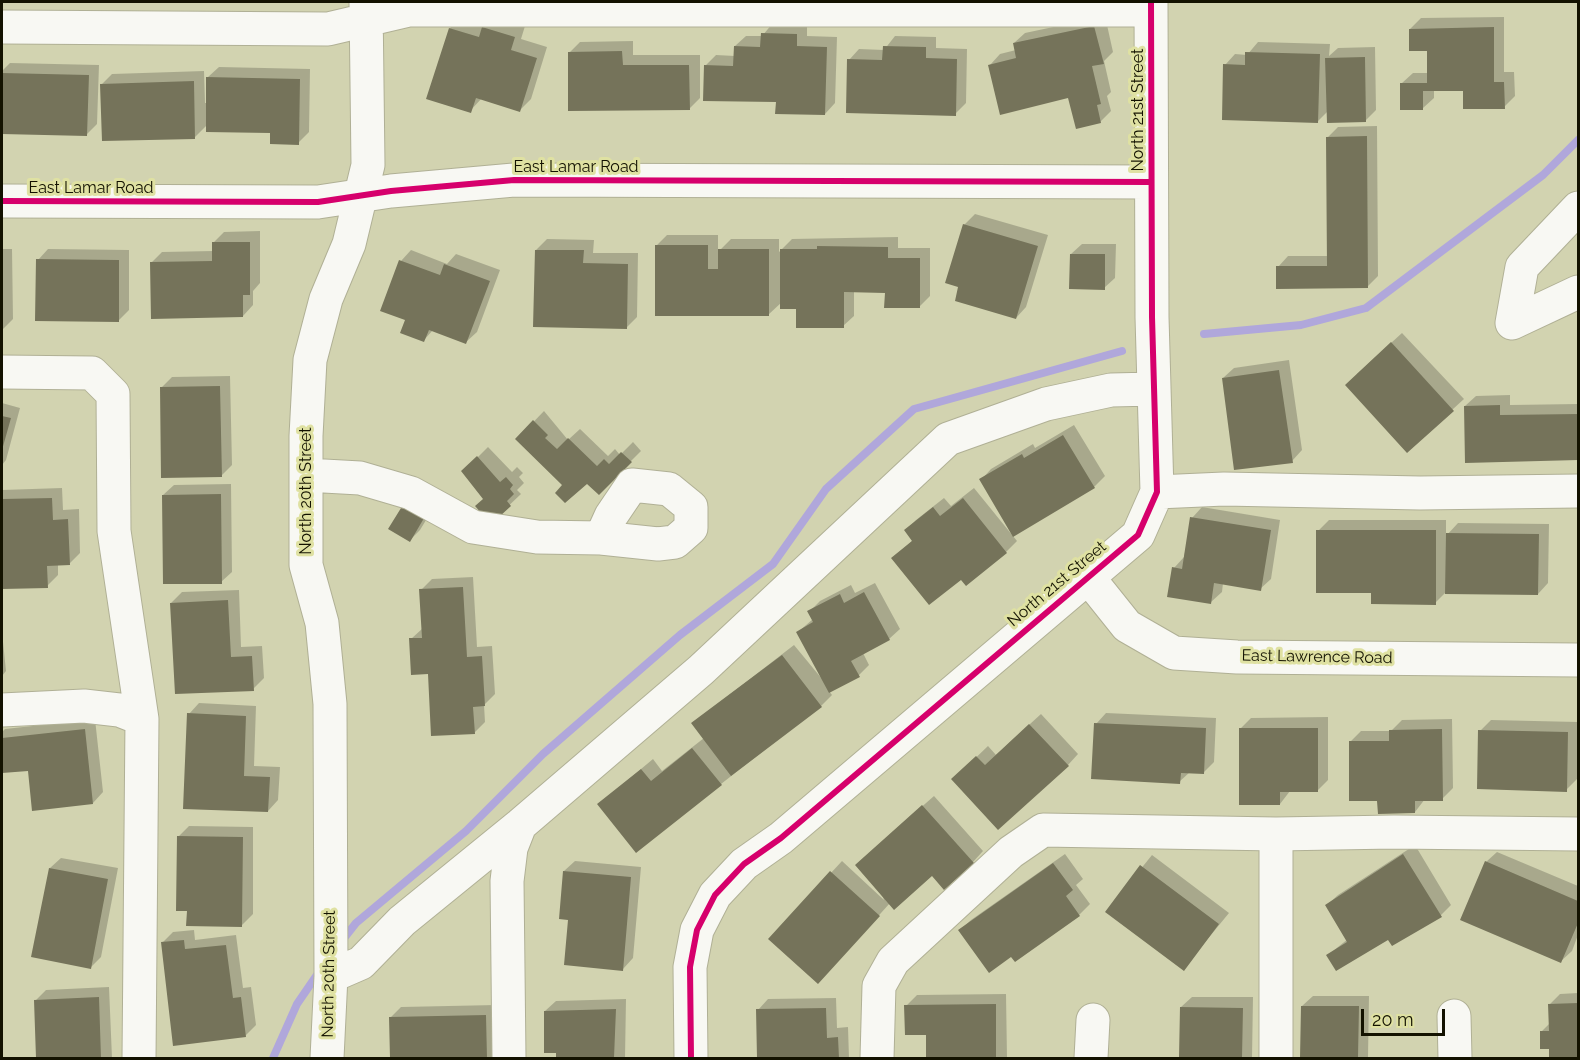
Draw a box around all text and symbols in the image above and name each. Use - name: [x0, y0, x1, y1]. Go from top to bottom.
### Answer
- street label: North 21st Street: [1128, 49, 1148, 171]
- street label: East Lamar Road: [513, 157, 639, 177]
- street label: East Lamar Road: [28, 178, 154, 198]
- street label: North 20th Street: [296, 427, 316, 555]
- street label: North 21st Street: [1004, 537, 1110, 631]
- street label: East Lawrence Road: [1241, 646, 1393, 668]
- street label: North 20th Street: [318, 910, 340, 1038]
- scale bar: [1364, 997, 1448, 1035]
- text: 20 m: [1372, 1009, 1414, 1030]

